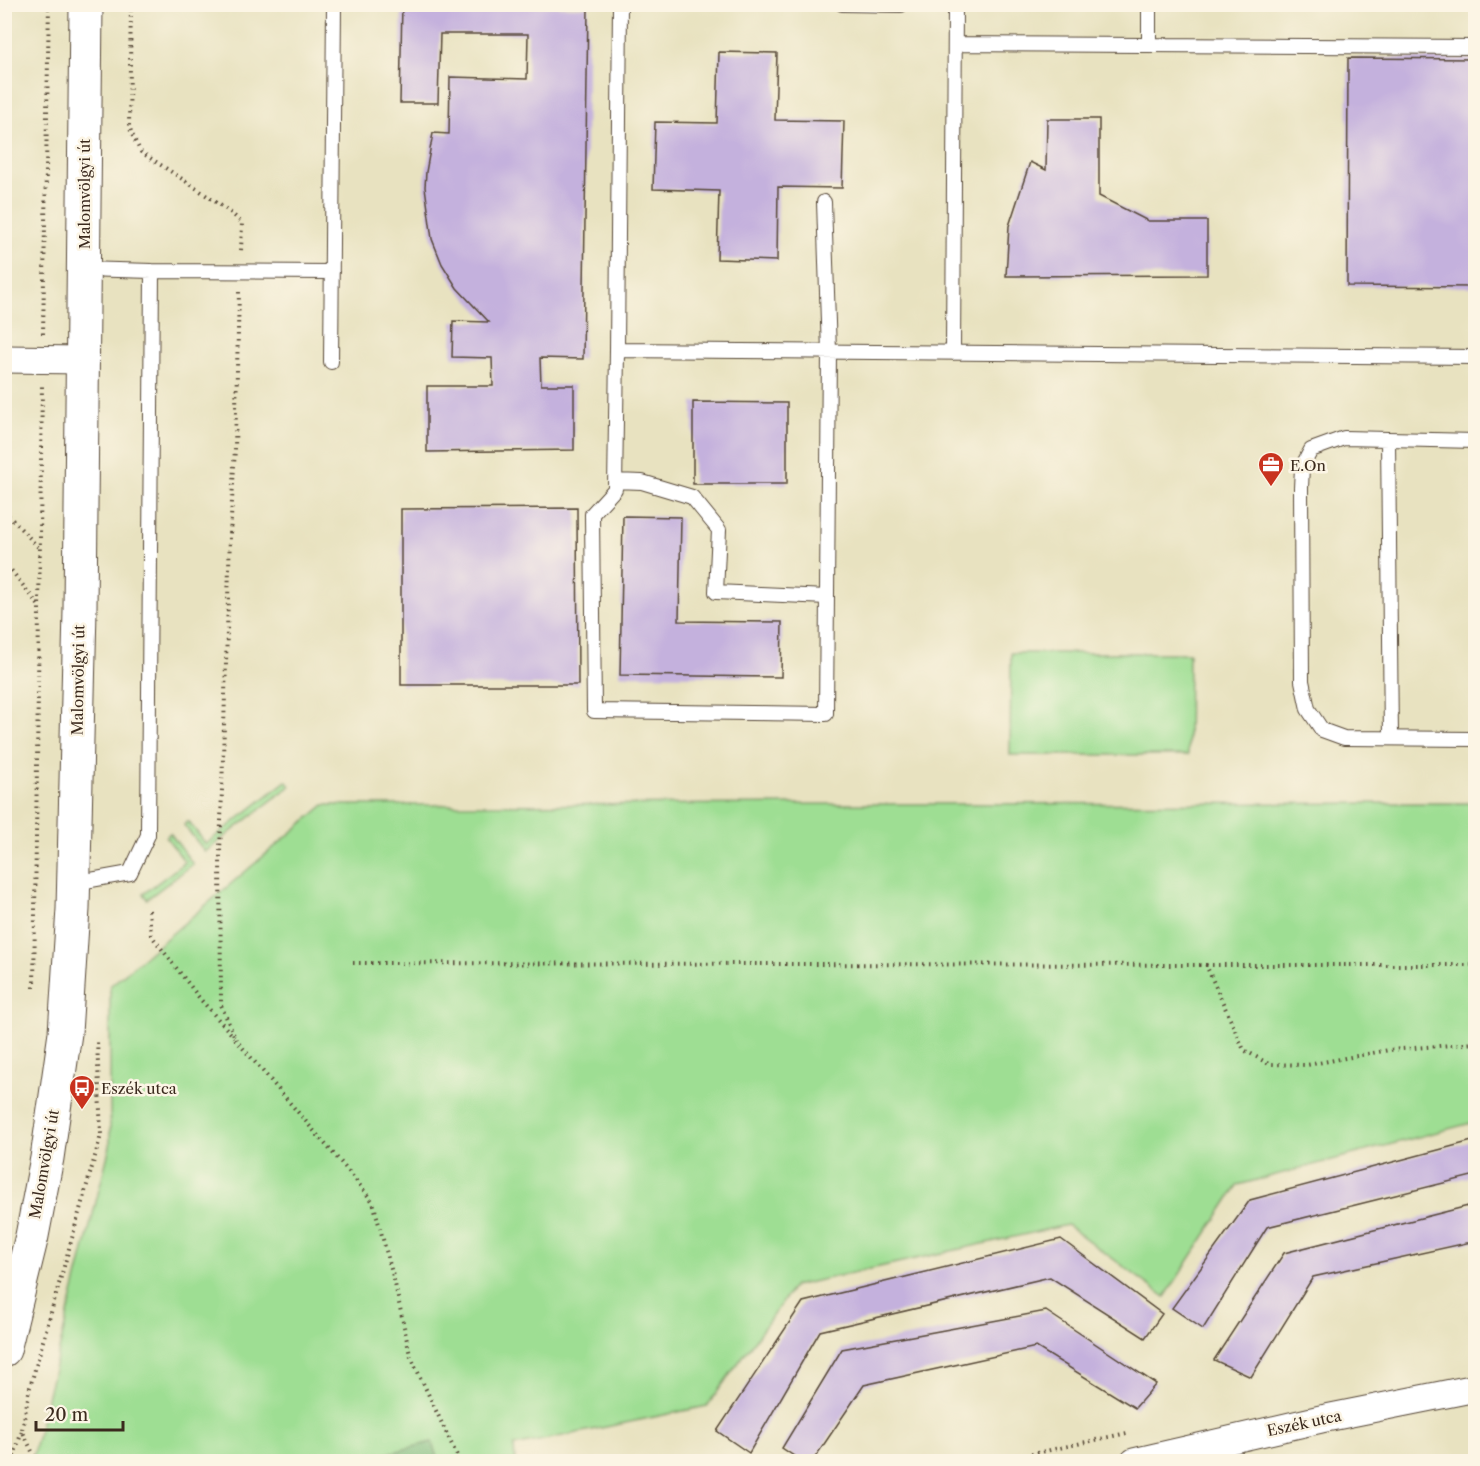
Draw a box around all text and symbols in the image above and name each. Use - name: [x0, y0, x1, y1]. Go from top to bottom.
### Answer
- street label: Malomvölgyi út: [75, 138, 94, 249]
- office icon: E.On: [1256, 450, 1286, 488]
- place label: E.On: [1290, 456, 1326, 475]
- street label: Malomvölgyi út: [68, 624, 88, 736]
- bus stop icon: Eszék utca: [67, 1073, 97, 1111]
- place label: Eszék utca: [101, 1079, 177, 1098]
- street label: Malomvölgyi út: [25, 1107, 63, 1220]
- scale bar: [36, 1394, 123, 1432]
- text: 20 m: [45, 1404, 89, 1426]
- street label: Eszék utca: [1265, 1406, 1343, 1440]

